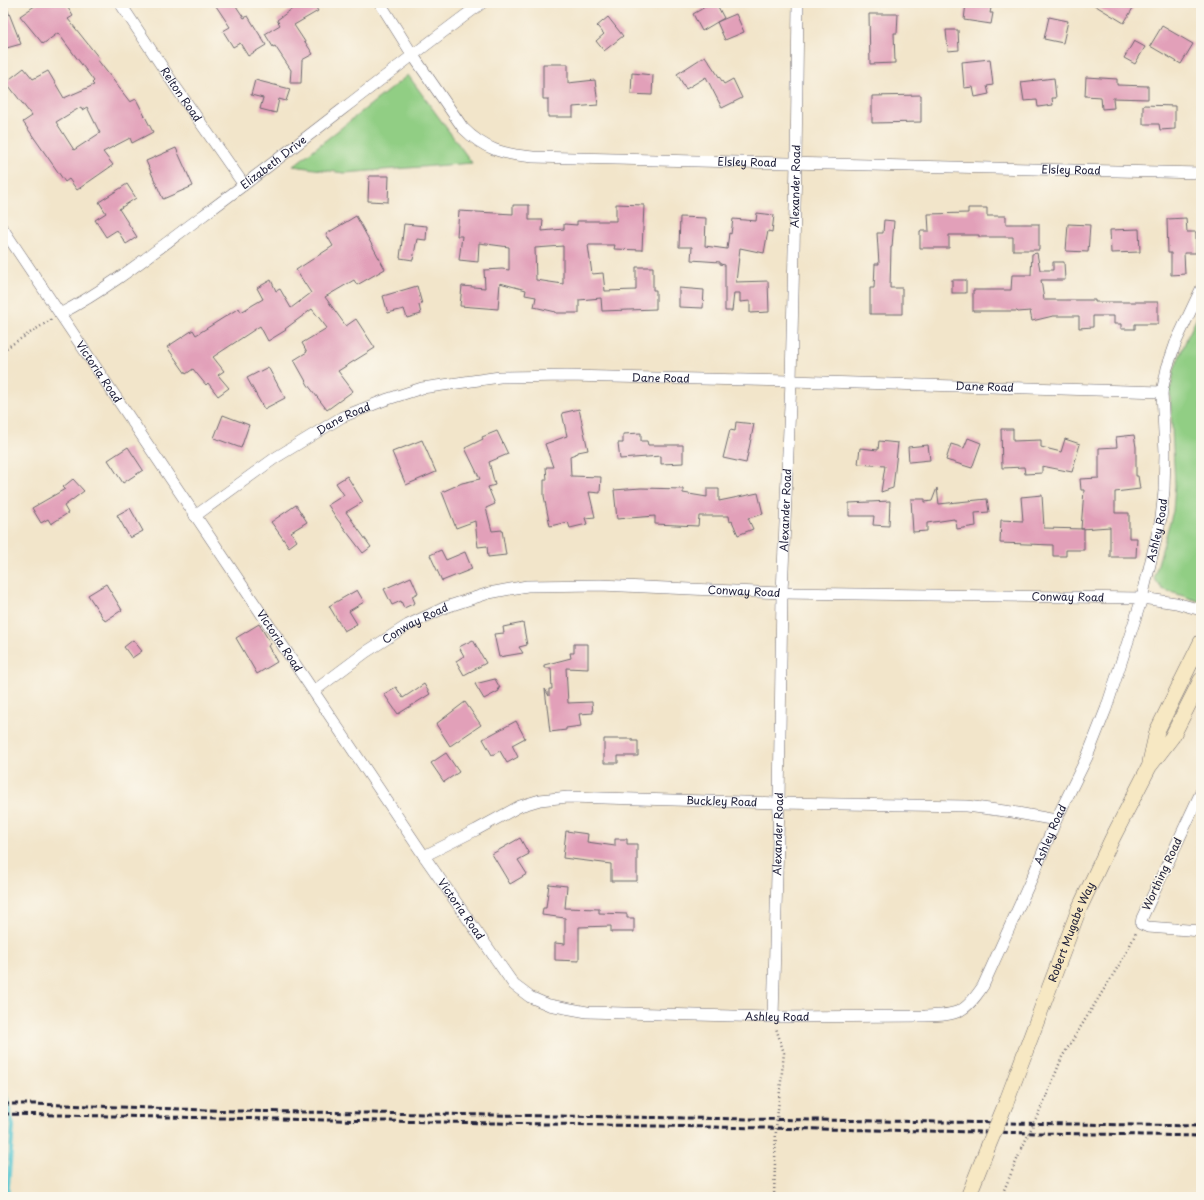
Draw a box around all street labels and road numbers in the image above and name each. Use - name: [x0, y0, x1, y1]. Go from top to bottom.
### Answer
- street label: Relton Road: [157, 63, 206, 125]
- street label: Elizabeth Drive: [236, 131, 310, 193]
- street label: Alexander Road: [786, 145, 804, 228]
- street label: Elsley Road: [717, 152, 777, 171]
- street label: Elsley Road: [1041, 160, 1101, 179]
- street label: Victoria Road: [72, 337, 126, 406]
- street label: Dane Road: [631, 368, 690, 387]
- street label: Dane Road: [955, 377, 1014, 396]
- street label: Dane Road: [313, 398, 373, 439]
- street label: Alexander Road: [775, 468, 795, 552]
- street label: Ashley Road: [1142, 497, 1171, 564]
- street label: Conway Road: [707, 581, 781, 601]
- street label: Conway Road: [1031, 587, 1104, 605]
- street label: Conway Road: [378, 598, 451, 648]
- street label: Victoria Road: [253, 606, 307, 675]
- street label: Buckley Road: [686, 791, 758, 810]
- street label: Alexander Road: [768, 792, 787, 876]
- street label: Ashley Road: [1029, 801, 1070, 868]
- street label: Worthing Road: [1137, 835, 1186, 913]
- street label: Victoria Road: [434, 875, 489, 943]
- street label: Robert Mugabe Way: [1043, 879, 1099, 984]
- street label: Ashley Road: [745, 1007, 810, 1025]

